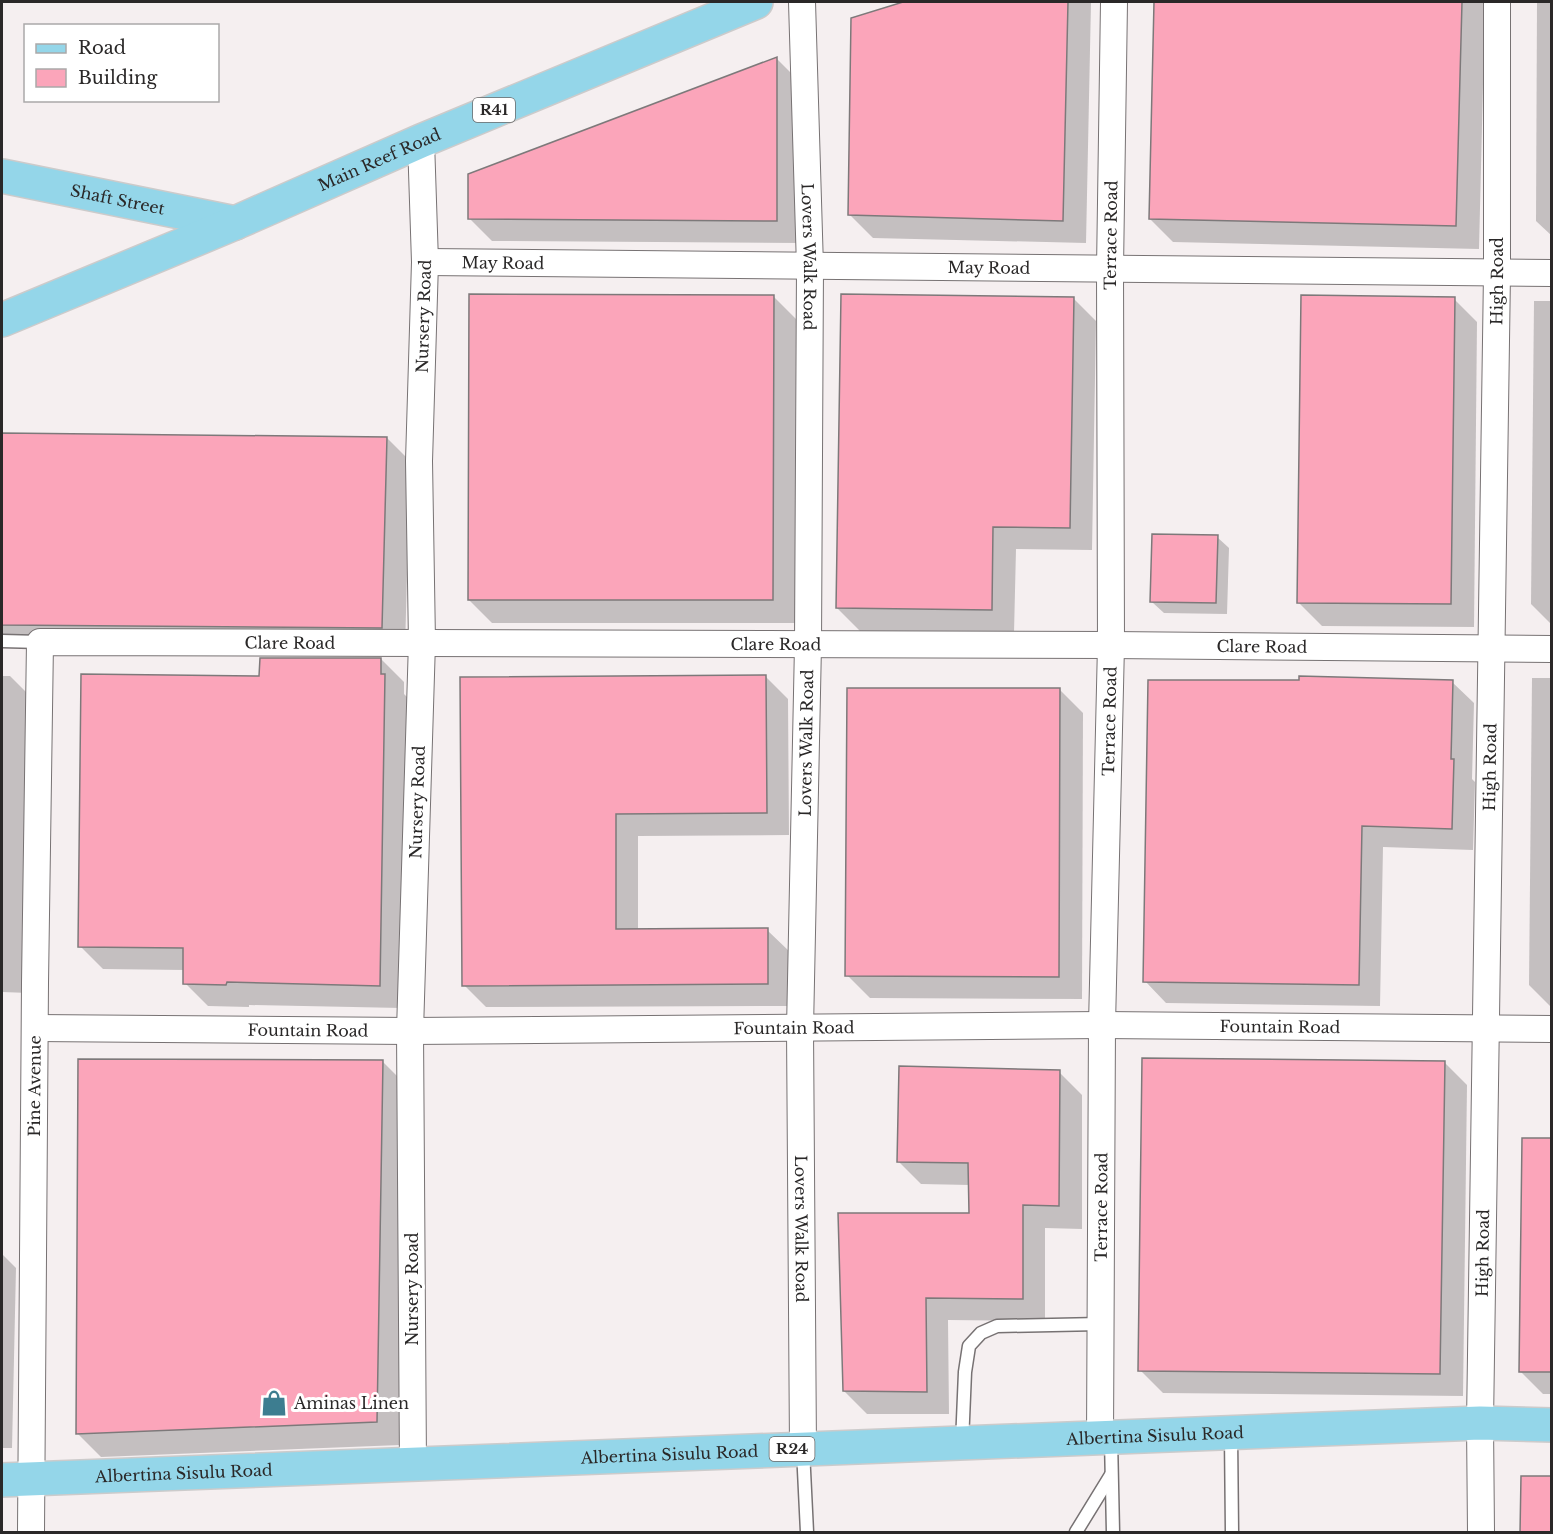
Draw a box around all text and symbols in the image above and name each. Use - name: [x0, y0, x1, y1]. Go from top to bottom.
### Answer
- legend: [24, 24, 219, 102]
- text: Road: [78, 37, 126, 59]
- text: Building: [78, 67, 157, 89]
- road number: R41: [473, 98, 515, 122]
- street label: Main Reef Road: [315, 124, 444, 195]
- street label: Shaft Street: [69, 180, 167, 219]
- street label: Terrace Road: [1100, 180, 1121, 290]
- street label: Lovers Walk Road: [797, 183, 820, 331]
- street label: High Road: [1486, 237, 1507, 325]
- street label: May Road: [461, 252, 545, 273]
- street label: May Road: [947, 257, 1031, 278]
- street label: Nursery Road: [412, 259, 435, 373]
- street label: Clare Road: [245, 633, 336, 653]
- street label: Clare Road: [731, 634, 822, 654]
- street label: Clare Road: [1216, 636, 1308, 657]
- street label: Terrace Road: [1098, 666, 1120, 776]
- street label: Lovers Walk Road: [795, 669, 817, 817]
- street label: High Road: [1479, 723, 1500, 811]
- street label: Nursery Road: [405, 745, 429, 859]
- street label: Fountain Road: [1219, 1016, 1341, 1037]
- street label: Fountain Road: [733, 1017, 855, 1038]
- street label: Fountain Road: [247, 1020, 369, 1041]
- street label: Pine Avenue: [24, 1035, 45, 1137]
- street label: Terrace Road: [1091, 1152, 1111, 1262]
- street label: Lovers Walk Road: [791, 1155, 812, 1303]
- street label: High Road: [1472, 1209, 1493, 1297]
- street label: Nursery Road: [402, 1232, 422, 1346]
- shop icon: Aminas Linen: [259, 1388, 289, 1418]
- place label: Aminas Linen: [293, 1393, 409, 1413]
- street label: Albertina Sisulu Road: [1065, 1422, 1244, 1449]
- road number: R24: [770, 1437, 814, 1461]
- street label: Albertina Sisulu Road: [579, 1441, 759, 1468]
- street label: Albertina Sisulu Road: [94, 1460, 273, 1486]

